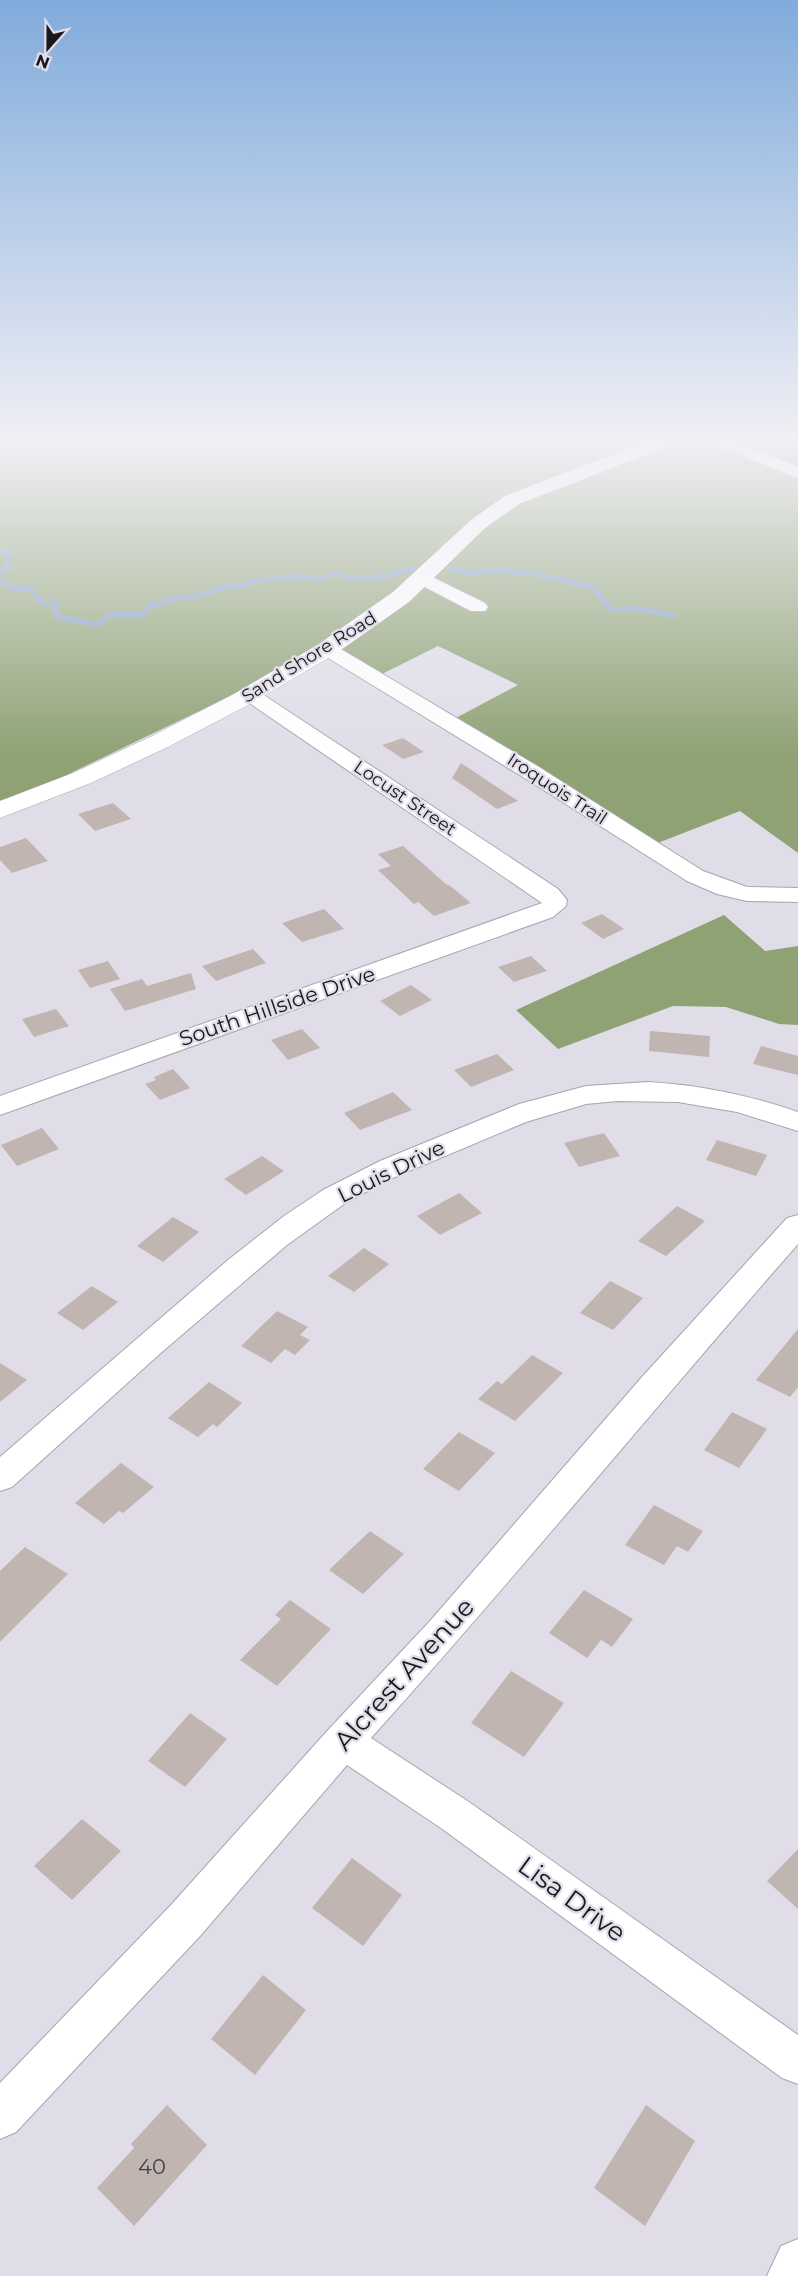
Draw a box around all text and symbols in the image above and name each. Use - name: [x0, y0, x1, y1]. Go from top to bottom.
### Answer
- north arrow: [18, 18, 78, 78]
- text: N: [33, 50, 52, 73]
- street label: Sand Shore Road: [237, 607, 381, 707]
- street label: Iroquois Trail: [503, 749, 611, 829]
- street label: Locust Street: [349, 756, 461, 840]
- street label: South Hillside Drive: [176, 961, 378, 1051]
- street label: Louis Drive: [333, 1134, 449, 1208]
- street label: Alcrest Avenue: [327, 1591, 481, 1757]
- street label: Lisa Drive: [512, 1849, 632, 1949]
- house number: 40: [138, 2154, 166, 2179]

